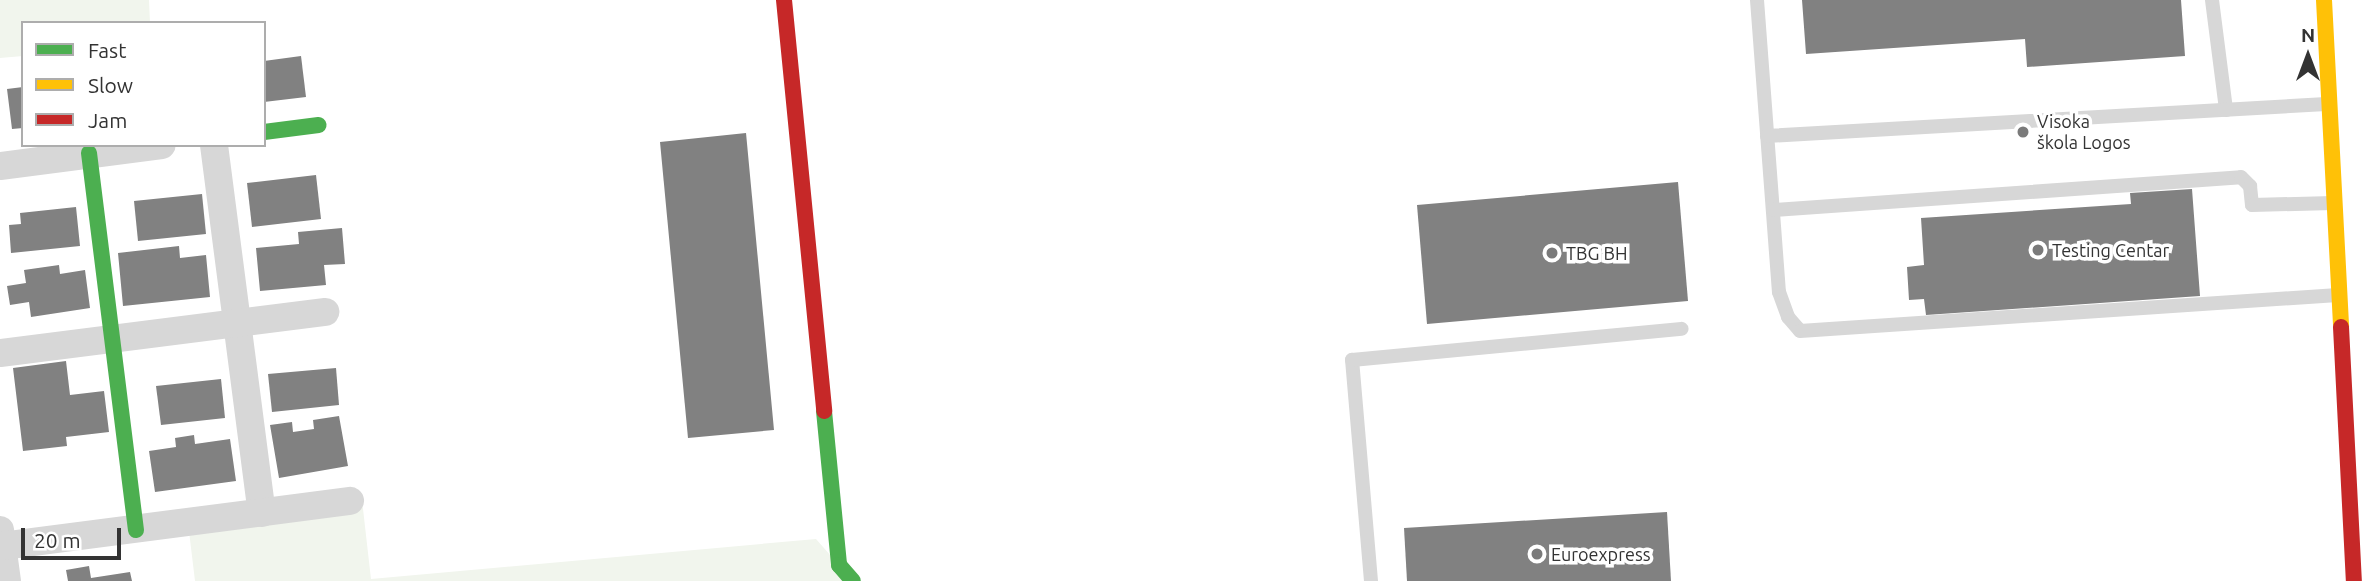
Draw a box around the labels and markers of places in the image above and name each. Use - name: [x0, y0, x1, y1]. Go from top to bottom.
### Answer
- place label: Visoka škola Logos: [2037, 111, 2131, 154]
- marker: Visoka škola Logos: [2015, 124, 2031, 140]
- place label: Testing Centar: [2052, 239, 2169, 261]
- place label: TBG BH: [1566, 242, 1627, 264]
- marker: Testing Centar: [2030, 242, 2046, 258]
- marker: TBG BH: [1544, 245, 1560, 261]
- place label: Euroexpress: [1551, 543, 1651, 565]
- marker: Euroexpress: [1529, 546, 1545, 562]

